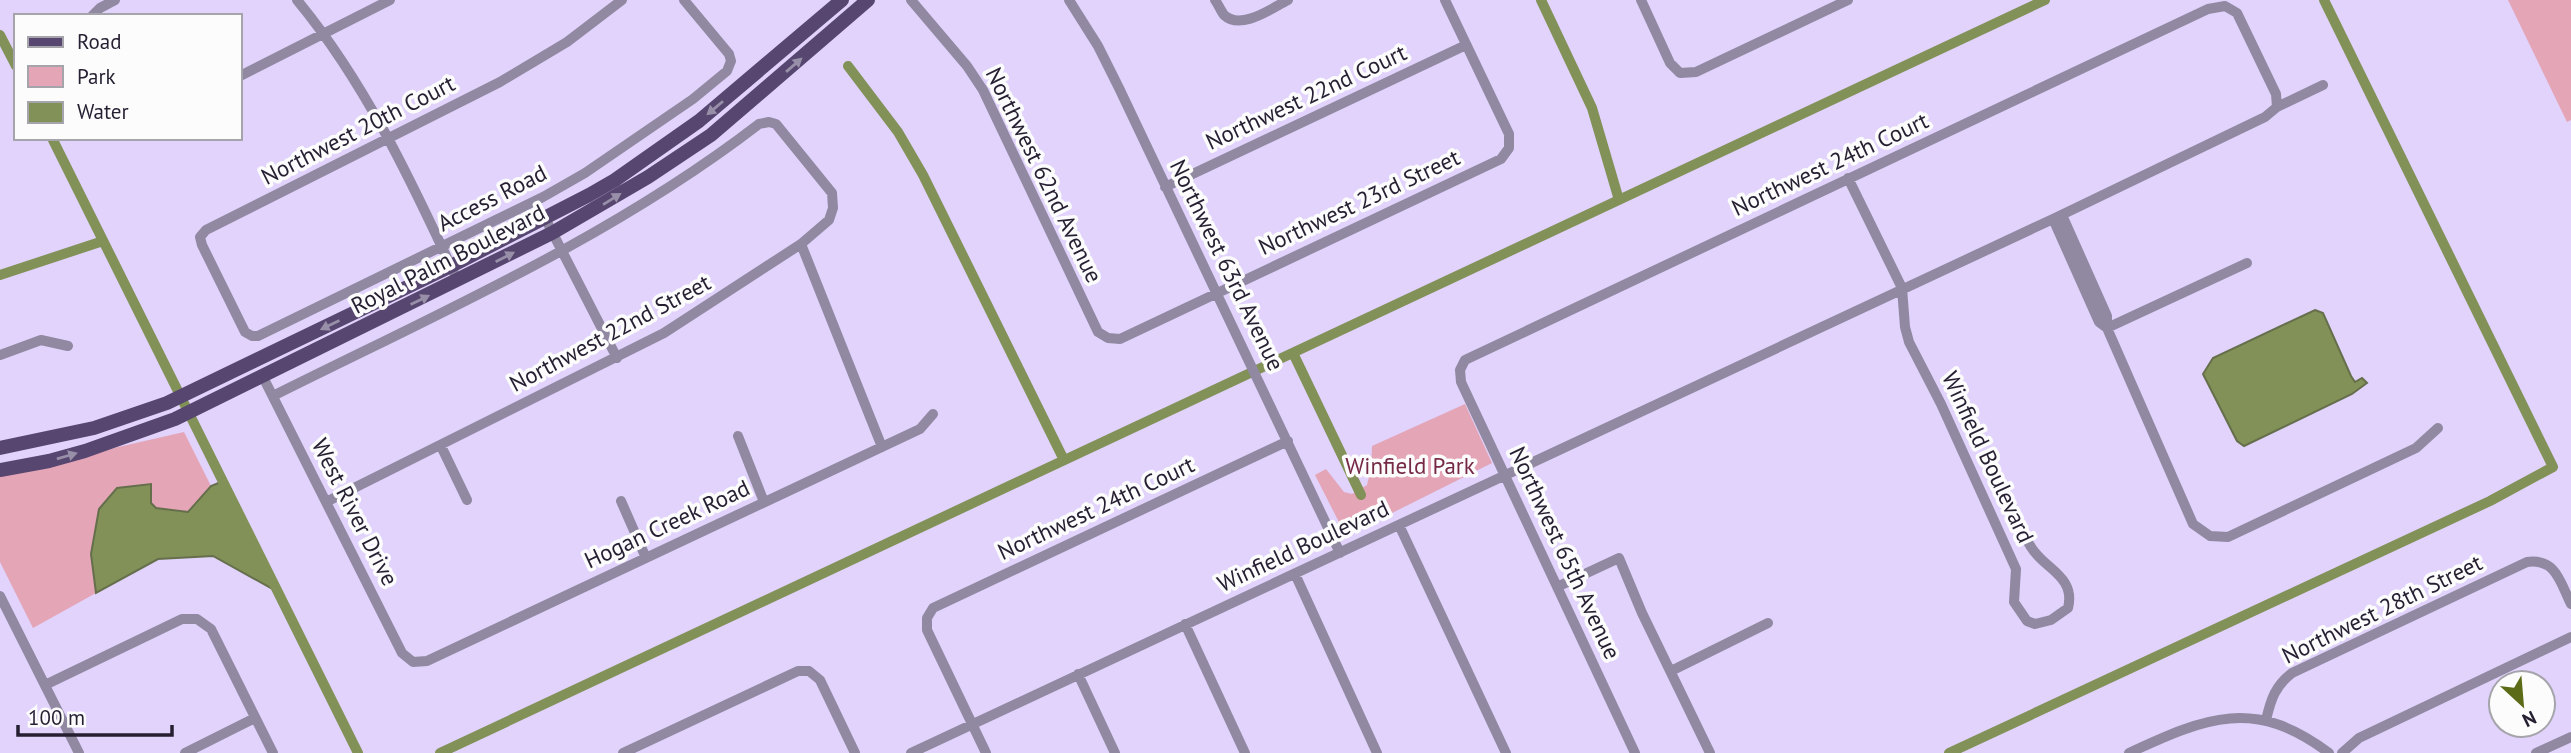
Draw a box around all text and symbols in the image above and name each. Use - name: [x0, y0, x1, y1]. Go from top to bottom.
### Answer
- legend: [14, 14, 242, 140]
- text: Road: [77, 28, 121, 55]
- street label: Northwest 22nd Court: [1201, 37, 1411, 156]
- one-way arrow: [786, 58, 803, 73]
- street label: Northwest 62nd Avenue: [980, 62, 1109, 287]
- text: Park: [77, 63, 116, 90]
- street label: Northwest 20th Court: [256, 68, 460, 191]
- text: Water: [77, 98, 129, 125]
- one-way arrow: [707, 100, 724, 115]
- street label: Northwest 24th Court: [1727, 105, 1933, 222]
- street label: Northwest 23rd Street: [1254, 142, 1464, 261]
- street label: Northwest 63rd Avenue: [1164, 155, 1291, 375]
- street label: Access Road: [432, 158, 551, 237]
- one-way arrow: [602, 193, 621, 206]
- street label: Royal Palm Boulevard: [346, 197, 549, 320]
- one-way arrow: [495, 252, 515, 263]
- street label: Northwest 22nd Street: [504, 267, 715, 398]
- one-way arrow: [410, 295, 430, 306]
- one-way arrow: [320, 319, 340, 330]
- street label: Winfield Boulevard: [1936, 366, 2041, 547]
- street label: West River Drive: [306, 433, 405, 590]
- street label: Northwest 65th Avenue: [1503, 442, 1627, 664]
- street label: Northwest 24th Court: [993, 449, 1199, 566]
- one-way arrow: [57, 451, 78, 461]
- park label: Winfield Park: [1345, 451, 1475, 480]
- street label: Hogan Creek Road: [579, 473, 754, 575]
- street label: Winfield Boulevard: [1212, 493, 1393, 598]
- street label: Northwest 28th Street: [2277, 547, 2487, 670]
- north arrow: [2487, 669, 2557, 739]
- scale bar: [18, 694, 172, 738]
- text: 100 m: [28, 704, 85, 731]
- text: N: [2519, 706, 2540, 733]

